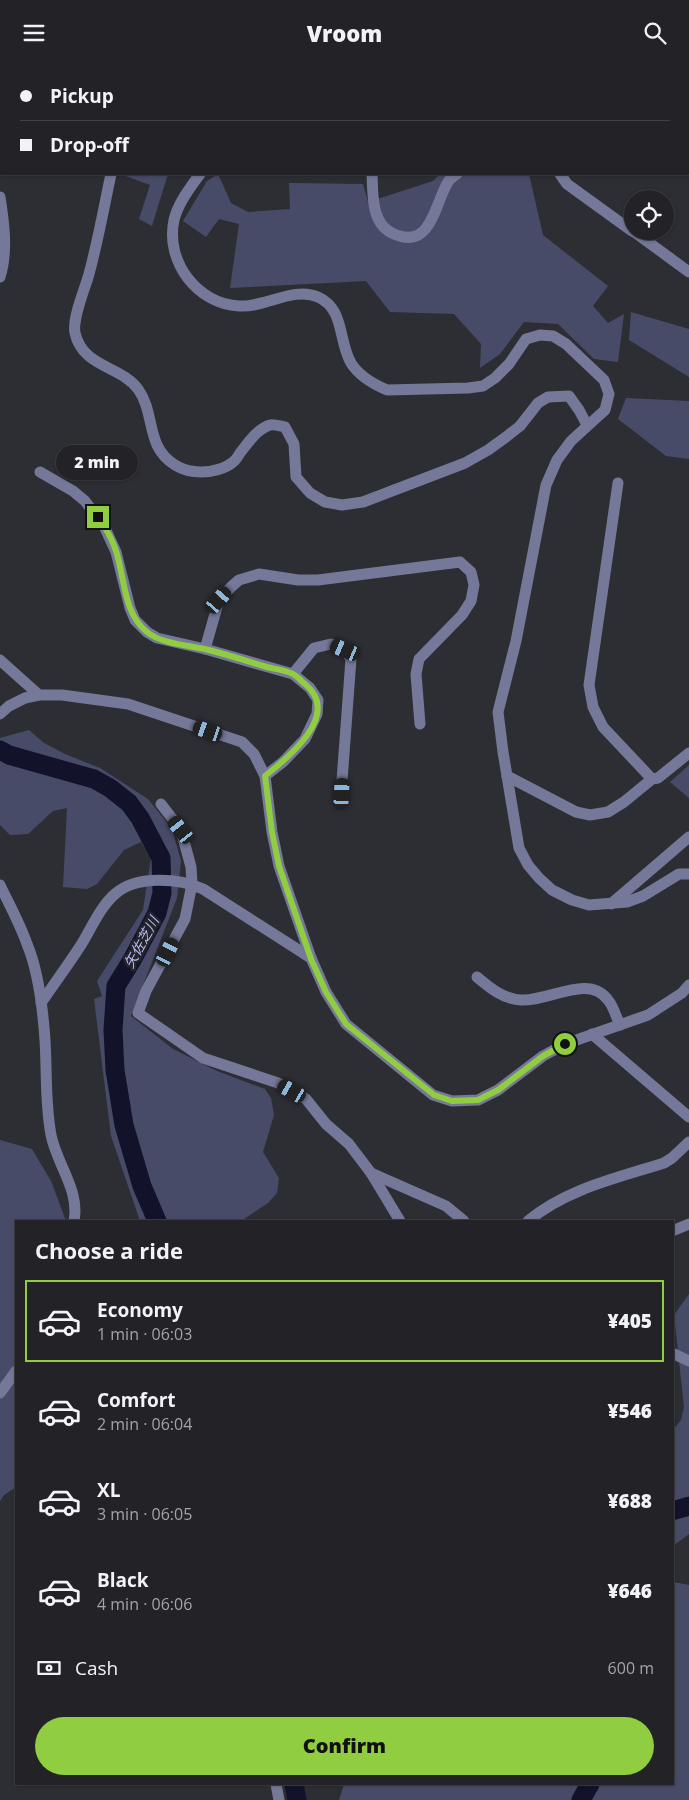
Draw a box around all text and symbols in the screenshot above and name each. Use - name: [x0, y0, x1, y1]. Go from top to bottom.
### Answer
- text: Vroom: [307, 18, 382, 48]
- icon: menu: [20, 19, 48, 47]
- icon: search: [641, 19, 669, 47]
- text: Pickup: [50, 83, 114, 109]
- text: Drop-off: [50, 132, 129, 158]
- map controls: [624, 190, 674, 240]
- button: locate: [624, 190, 674, 240]
- callout: 2 min: [57, 445, 139, 479]
- text: 2 min: [74, 451, 120, 473]
- route end: [87, 506, 109, 528]
- car: [203, 584, 234, 616]
- car: [328, 637, 361, 663]
- car: [191, 719, 224, 743]
- car: [333, 778, 350, 808]
- car: [165, 814, 196, 846]
- water label: 矢佐芝川: [119, 911, 164, 971]
- car: [154, 935, 181, 969]
- route start: [554, 1033, 576, 1055]
- car: [275, 1077, 308, 1105]
- text: Choose a ride: [35, 1235, 183, 1265]
- text: Economy: [97, 1297, 183, 1323]
- icon: car: [37, 1299, 82, 1344]
- text: ¥405: [607, 1308, 652, 1334]
- text: 1 min · 06:03: [97, 1323, 192, 1345]
- text: Comfort: [97, 1387, 176, 1413]
- icon: car: [37, 1389, 82, 1434]
- text: ¥546: [607, 1398, 652, 1424]
- text: 2 min · 06:04: [97, 1413, 192, 1435]
- text: XL: [97, 1477, 120, 1503]
- icon: car: [37, 1479, 82, 1524]
- text: ¥688: [607, 1488, 652, 1514]
- text: 3 min · 06:05: [97, 1503, 192, 1525]
- text: Black: [97, 1567, 149, 1593]
- icon: car: [37, 1569, 82, 1614]
- text: ¥646: [607, 1578, 652, 1604]
- text: 4 min · 06:06: [97, 1593, 192, 1615]
- icon: cash: [35, 1654, 63, 1682]
- text: Cash: [75, 1655, 118, 1681]
- text: 600 m: [608, 1657, 654, 1679]
- button: Confirm: [35, 1717, 654, 1775]

